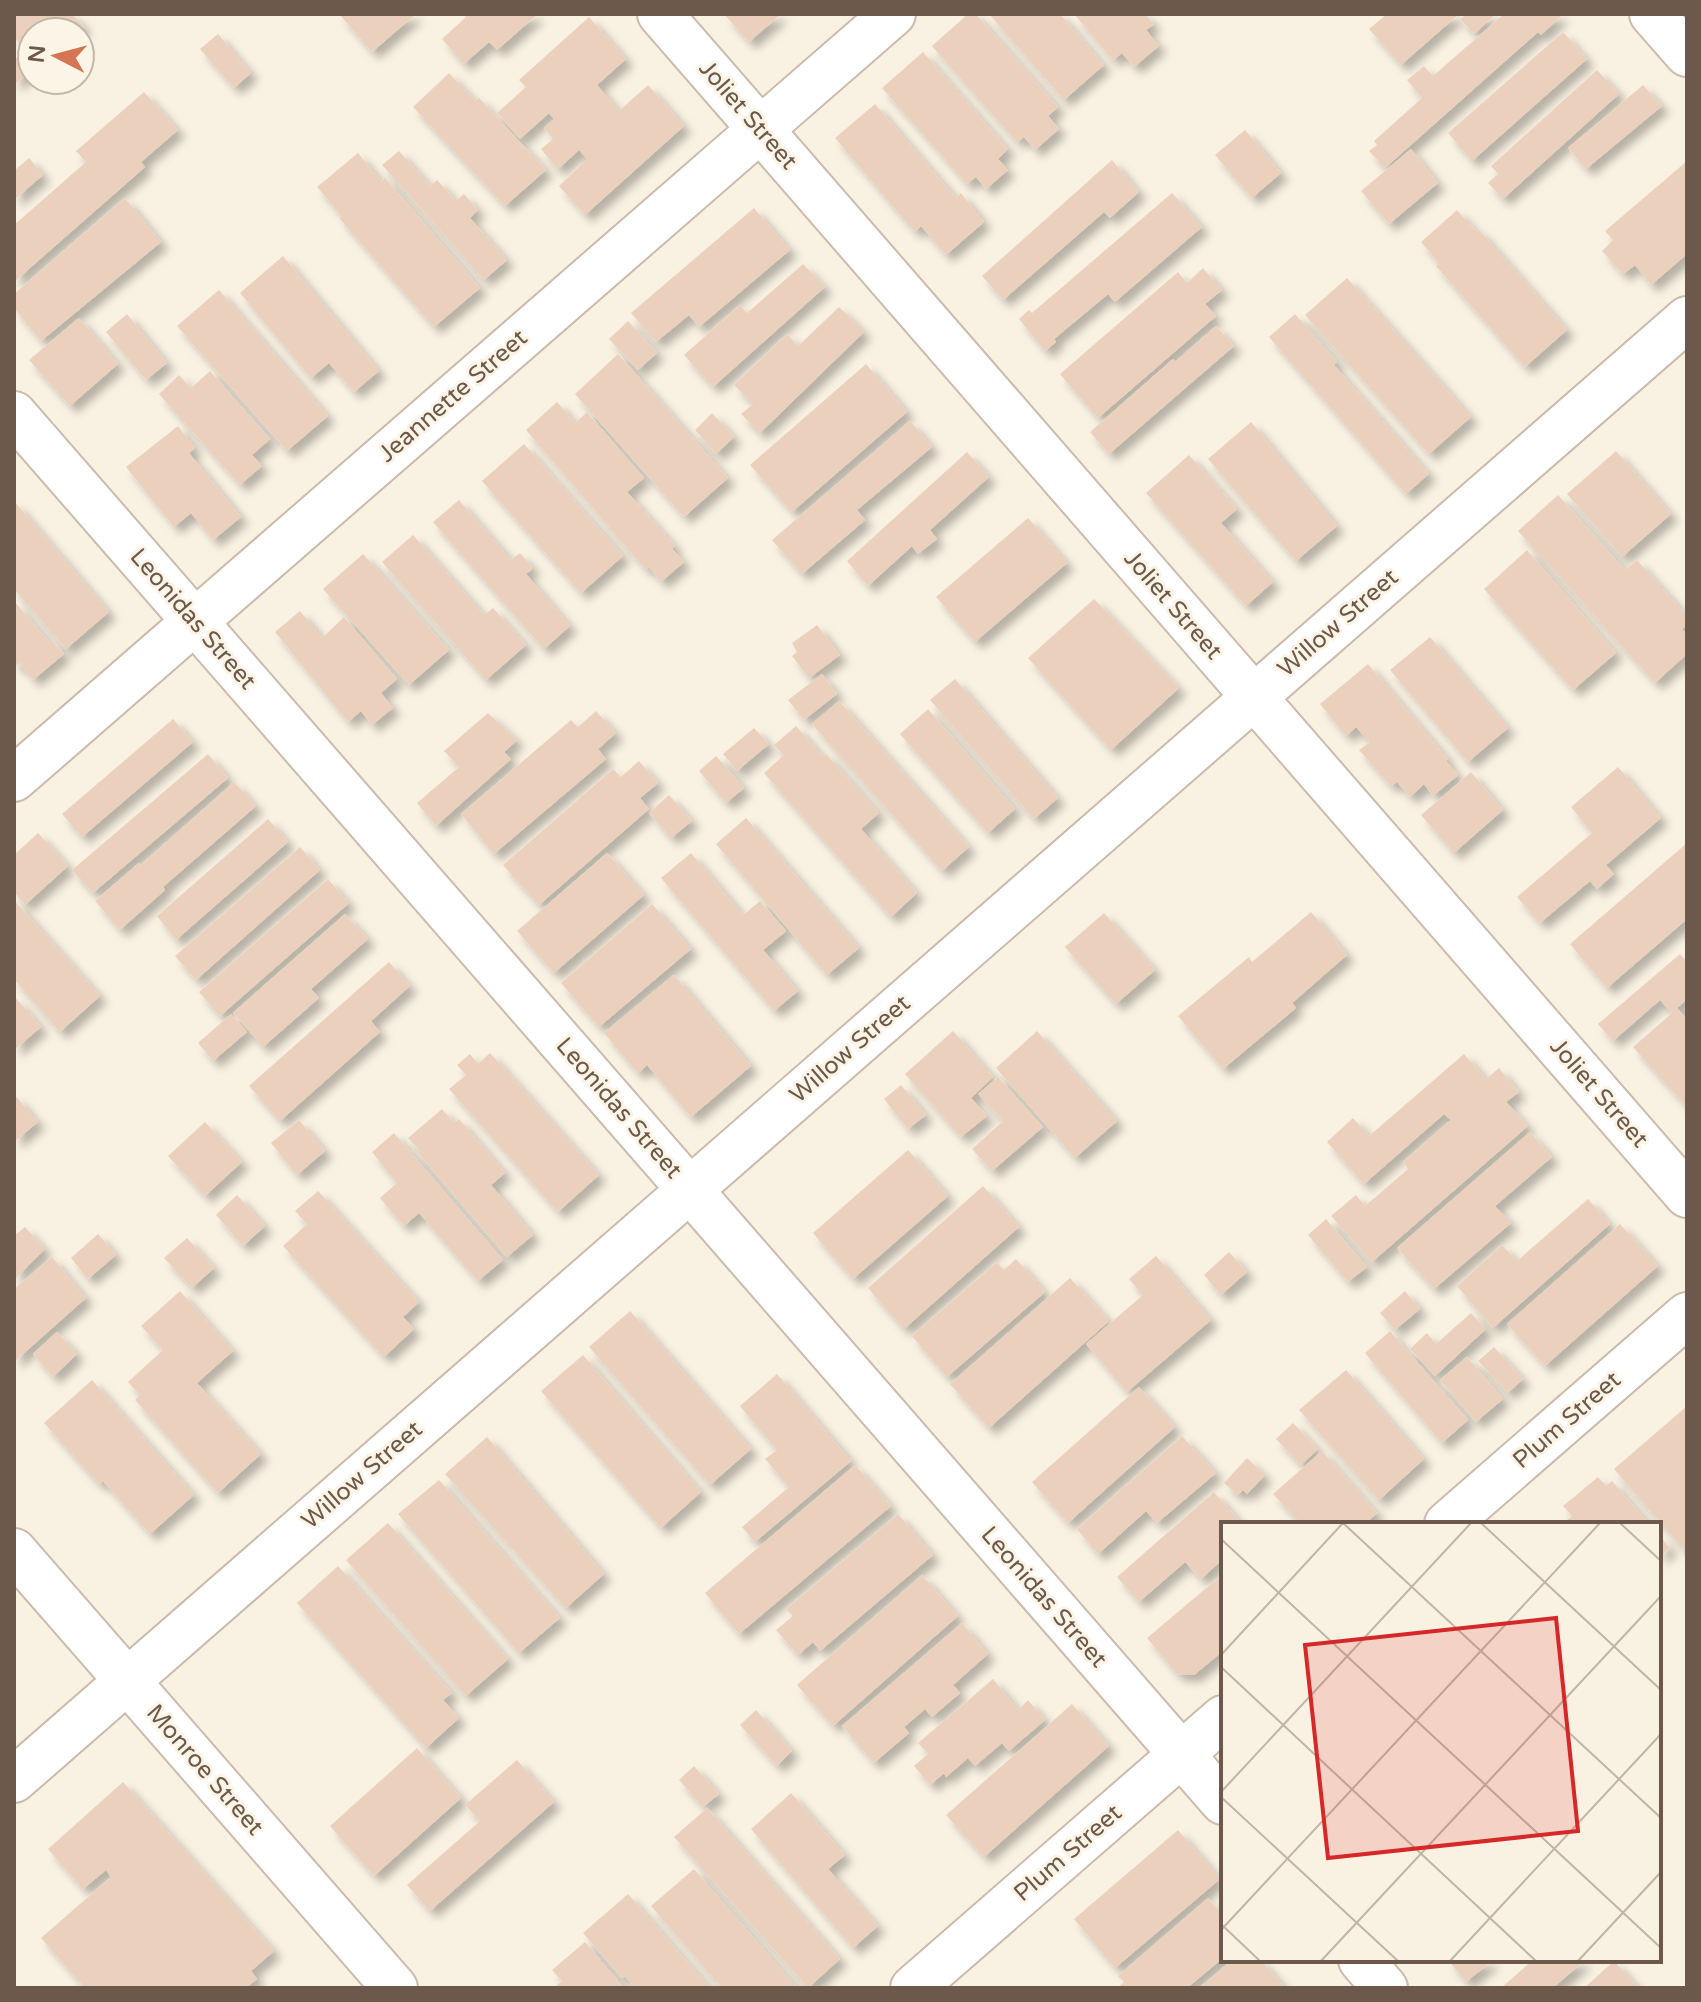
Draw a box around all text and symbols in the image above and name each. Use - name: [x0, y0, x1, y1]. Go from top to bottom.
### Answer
- north arrow: [16, 16, 96, 96]
- text: N: [23, 44, 51, 64]
- street label: Joliet Street: [693, 54, 803, 176]
- street label: Jeannette Street: [373, 323, 533, 469]
- street label: Leonidas Street: [124, 542, 262, 696]
- street label: Joliet Street: [1118, 544, 1228, 666]
- street label: Willow Street: [1272, 563, 1404, 683]
- street label: Willow Street: [784, 989, 916, 1109]
- street label: Leonidas Street: [550, 1031, 688, 1185]
- street label: Joliet Street: [1544, 1032, 1654, 1154]
- street label: Plum Street: [1507, 1365, 1627, 1475]
- street label: Willow Street: [296, 1415, 428, 1535]
- street label: Leonidas Street: [975, 1520, 1113, 1674]
- inset map: [1221, 1522, 1661, 1962]
- street label: Monroe Street: [140, 1699, 270, 1841]
- street label: Plum Street: [1008, 1798, 1128, 1908]

